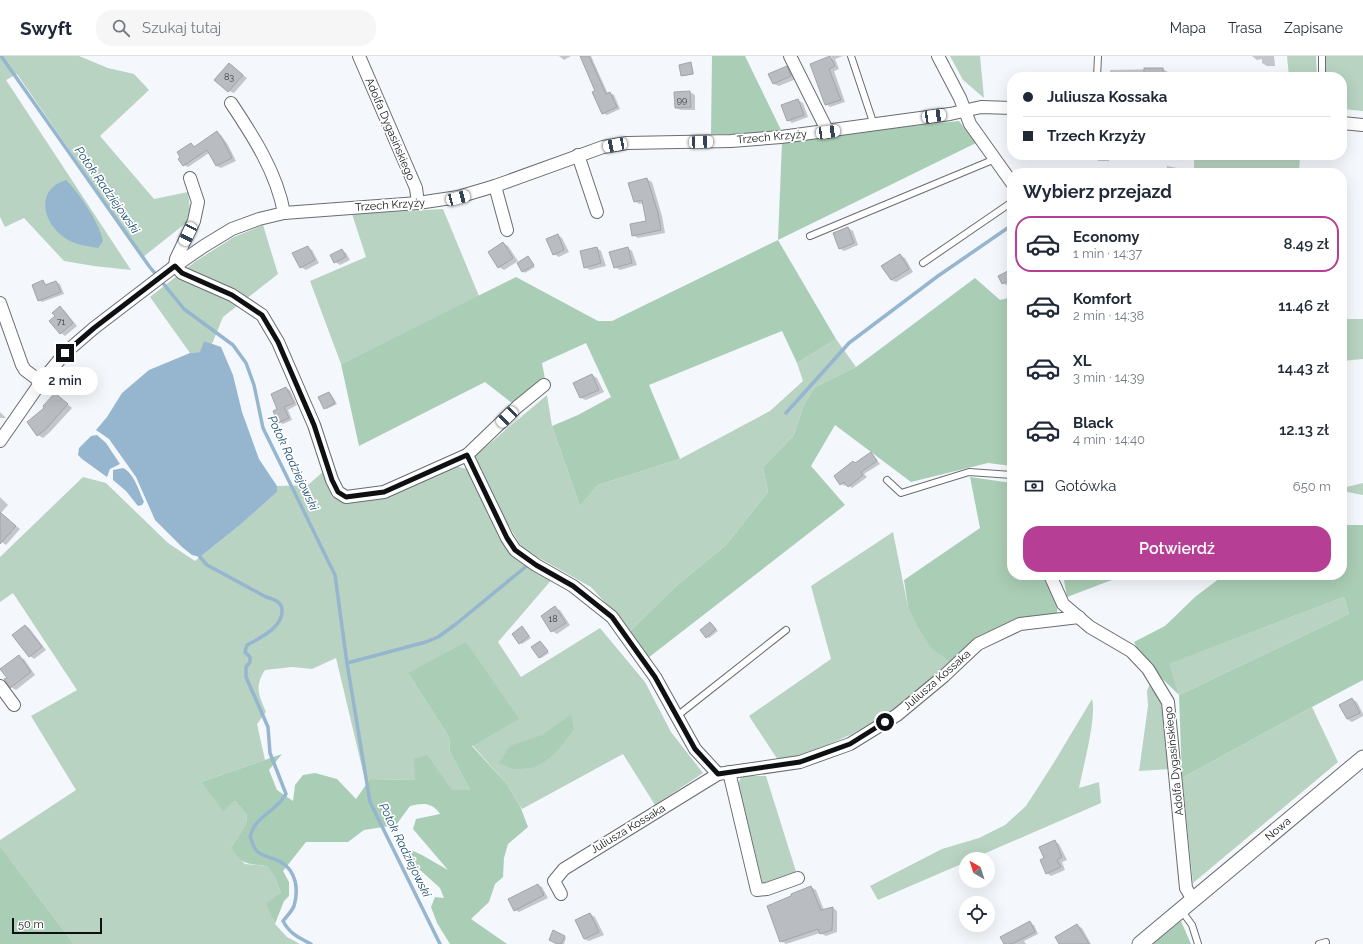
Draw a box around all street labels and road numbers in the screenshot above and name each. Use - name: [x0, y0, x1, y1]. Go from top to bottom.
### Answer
- street label: Adolfa Dygasińskiego: [363, 76, 418, 183]
- street label: Trzech Krzyży: [736, 127, 808, 147]
- street label: Trzech Krzyży: [354, 196, 426, 214]
- street label: Juliusza Kossaka: [901, 647, 973, 713]
- street label: Adolfa Dygasińskiego: [1162, 705, 1186, 816]
- street label: Juliusza Kossaka: [588, 802, 668, 856]
- street label: Nowa: [1263, 815, 1293, 843]

